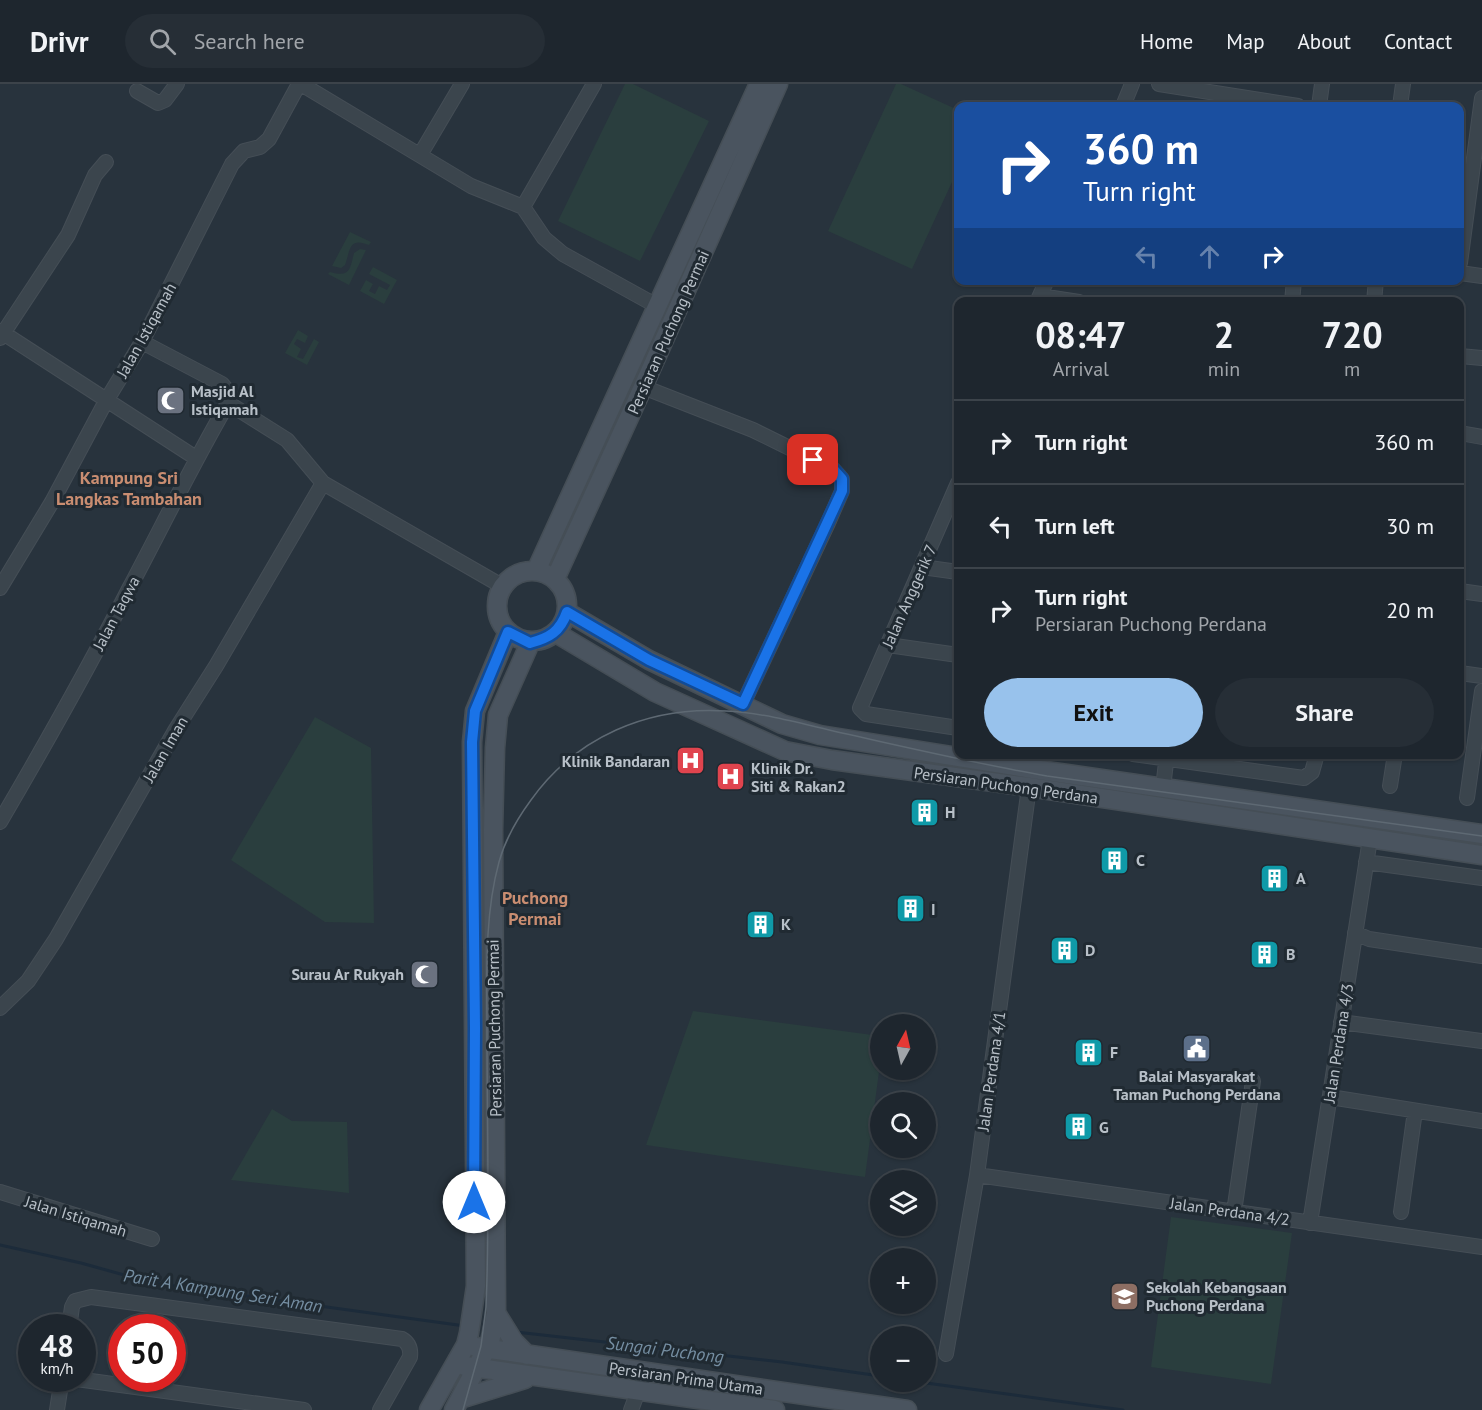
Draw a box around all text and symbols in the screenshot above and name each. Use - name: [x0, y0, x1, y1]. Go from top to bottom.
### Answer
- search box: [125, 14, 545, 68]
- text: Drivr: [30, 23, 89, 60]
- icon: search: [146, 25, 179, 58]
- text: Search here: [194, 27, 305, 55]
- text: Home: [1140, 28, 1193, 55]
- text: Map: [1226, 28, 1265, 55]
- text: About: [1298, 28, 1351, 55]
- text: Contact: [1384, 28, 1452, 55]
- text: 360 m: [1083, 121, 1199, 176]
- icon: right: [984, 126, 1062, 204]
- text: Turn right: [1083, 174, 1196, 208]
- icon: left: [1130, 240, 1163, 273]
- icon: ahead: [1193, 240, 1226, 273]
- icon: right: [1256, 240, 1289, 273]
- street label: Persiaran Puchong Permai: [623, 247, 713, 417]
- street label: Jalan Istiqamah: [111, 279, 180, 382]
- text: 08:47: [1035, 311, 1127, 358]
- text: 2: [1214, 311, 1234, 358]
- text: 720: [1322, 311, 1383, 358]
- text: Arrival: [1053, 356, 1109, 382]
- text: min: [1208, 356, 1240, 382]
- text: m: [1344, 356, 1360, 382]
- place label: Masjid Al Istiqamah: [191, 381, 258, 419]
- mosque icon: Masjid Al Istiqamah: [154, 384, 186, 416]
- icon: right: [984, 426, 1017, 459]
- text: Turn right: [1035, 428, 1127, 456]
- text: 360 m: [1374, 428, 1434, 456]
- pin: [787, 434, 838, 485]
- icon: arrive: [796, 443, 829, 476]
- district label: Kampung Sri Langkas Tambahan: [56, 466, 202, 510]
- icon: left: [984, 510, 1017, 543]
- text: Turn left: [1035, 512, 1115, 540]
- text: 30 m: [1386, 512, 1434, 540]
- street label: Jalan Anggerik 7: [877, 541, 941, 652]
- street label: Jalan Taqwa: [88, 572, 144, 654]
- text: Turn right: [1035, 583, 1127, 611]
- icon: right: [984, 594, 1017, 627]
- text: 20 m: [1386, 596, 1434, 624]
- text: Persiaran Puchong Perdana: [1035, 611, 1267, 637]
- button: Exit: [984, 678, 1203, 747]
- button: Share: [1215, 678, 1434, 747]
- street label: Jalan Iman: [138, 713, 192, 786]
- hospital icon: Klinik Bandaran: [675, 745, 707, 777]
- place label: Klinik Bandaran: [562, 751, 670, 771]
- place label: Klinik Dr. Siti & Rakan2: [751, 758, 846, 796]
- hospital icon: Klinik Dr. Siti & Rakan2: [714, 761, 746, 793]
- street label: Persiaran Puchong Perdana: [913, 762, 1099, 808]
- building icon: H: [908, 796, 940, 828]
- place label: H: [945, 802, 955, 822]
- building icon: C: [1099, 844, 1131, 876]
- place label: C: [1136, 850, 1145, 870]
- building icon: A: [1259, 862, 1291, 894]
- place label: A: [1296, 868, 1306, 888]
- district label: Puchong Permai: [502, 886, 568, 930]
- building icon: I: [894, 893, 926, 925]
- place label: I: [931, 899, 936, 919]
- building icon: K: [744, 908, 776, 940]
- place label: K: [781, 914, 791, 934]
- building icon: D: [1048, 934, 1080, 966]
- building icon: B: [1249, 938, 1281, 970]
- street label: Persiaran Puchong Permai: [482, 939, 506, 1117]
- place label: D: [1085, 940, 1095, 960]
- place label: B: [1286, 944, 1295, 964]
- mosque icon: Surau Ar Rukyah: [409, 958, 441, 990]
- place label: Surau Ar Rukyah: [291, 964, 404, 984]
- street label: Jalan Perdana 4/3: [1319, 982, 1357, 1105]
- street label: Jalan Perdana 4/1: [973, 1010, 1009, 1133]
- north arrow: [870, 1014, 936, 1080]
- map controls: [870, 1014, 936, 1392]
- public building icon: Balai Masyarakat Taman Puchong Perdana: [1181, 1032, 1213, 1064]
- building icon: F: [1073, 1036, 1105, 1068]
- place label: F: [1110, 1042, 1118, 1062]
- place label: Balai Masyarakat Taman Puchong Perdana: [1113, 1066, 1281, 1104]
- button: search: [870, 1092, 936, 1158]
- building icon: G: [1062, 1111, 1094, 1143]
- place label: G: [1099, 1117, 1109, 1137]
- position arrow: [442, 1170, 506, 1234]
- button: layers: [870, 1170, 936, 1236]
- street label: Jalan Istiqamah: [22, 1191, 129, 1241]
- street label: Jalan Perdana 4/2: [1168, 1193, 1291, 1229]
- button: +: [870, 1248, 936, 1314]
- water label: Parit A Kampung Seri Aman: [122, 1263, 324, 1318]
- place label: Sekolah Kebangsaan Puchong Perdana: [1146, 1277, 1287, 1315]
- school or university icon: Sekolah Kebangsaan Puchong Perdana: [1109, 1280, 1141, 1312]
- speed limit sign: 50: [108, 1314, 186, 1392]
- text: 48: [40, 1326, 74, 1365]
- button: −: [870, 1326, 936, 1392]
- water label: Sungai Puchong: [605, 1331, 725, 1368]
- street label: Persiaran Prima Utama: [608, 1357, 764, 1399]
- text: km/h: [41, 1359, 73, 1378]

